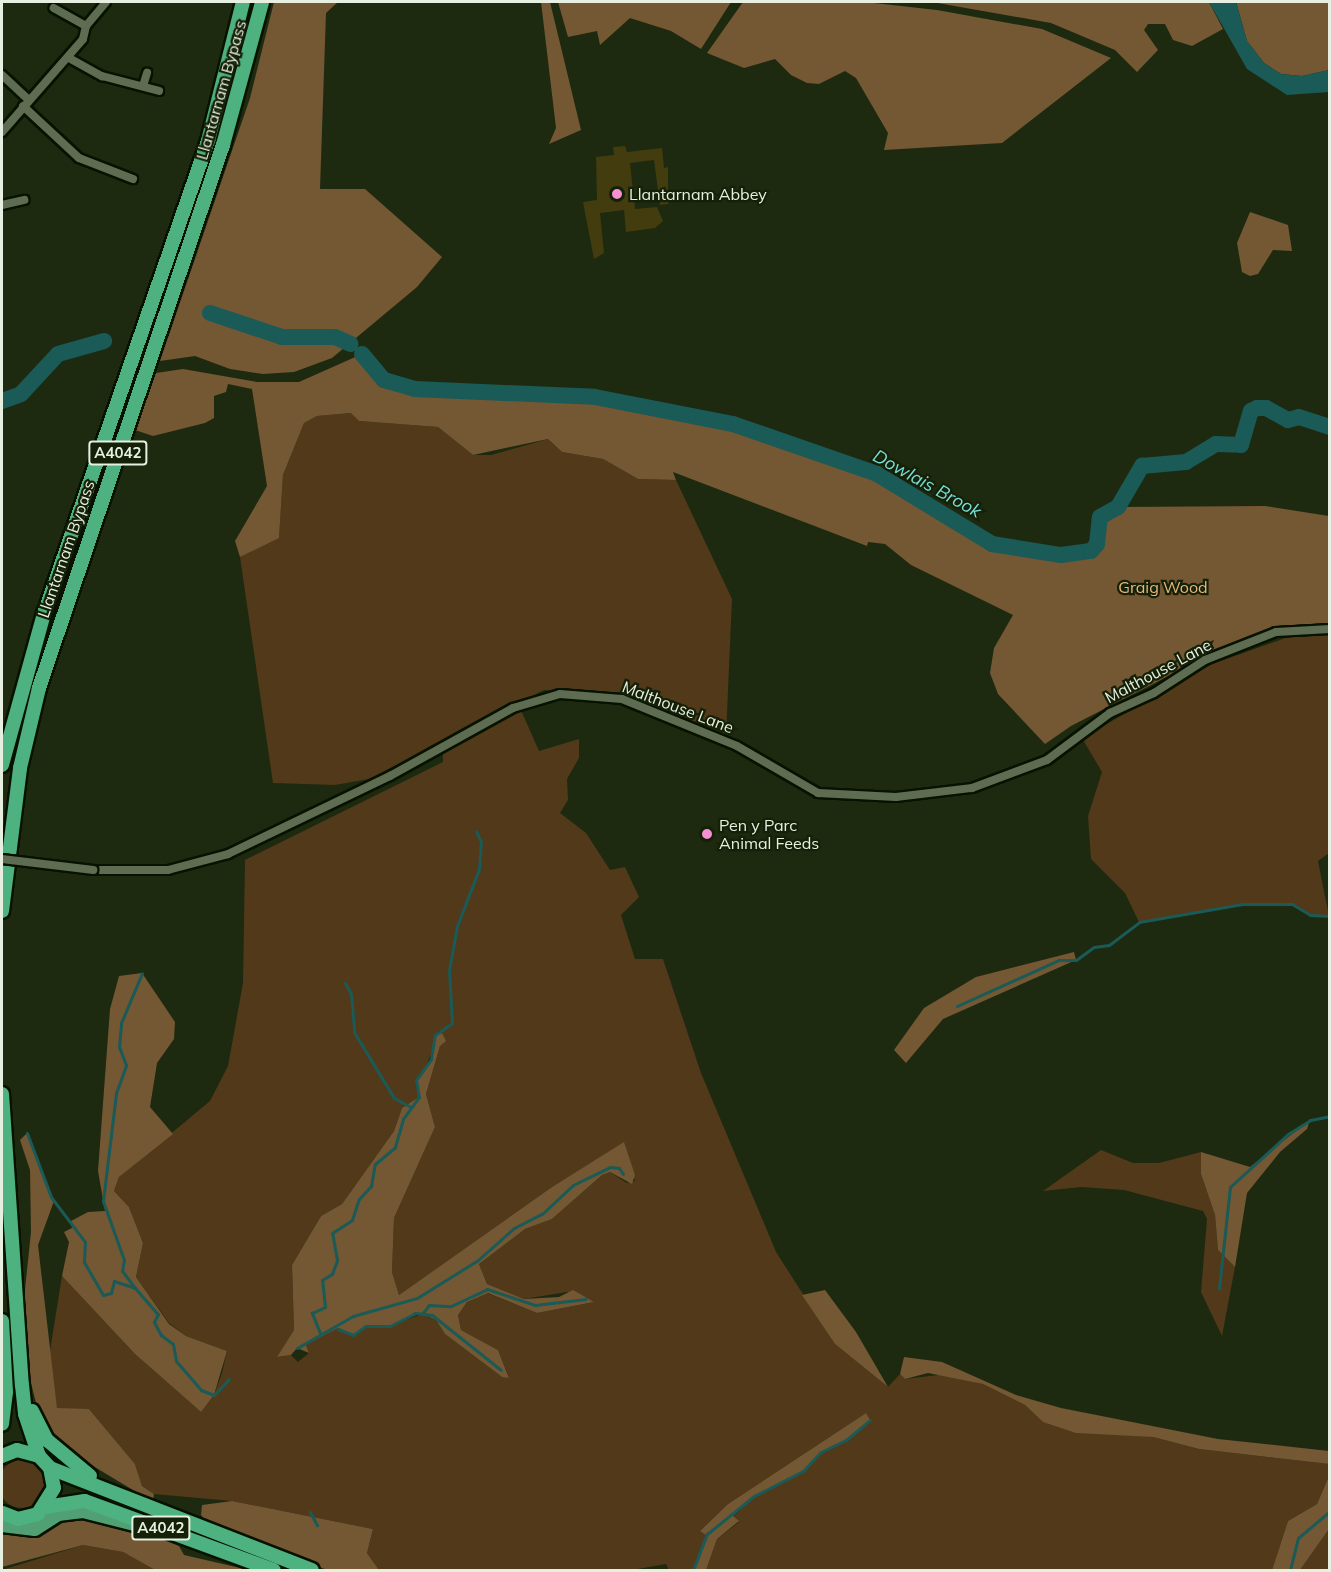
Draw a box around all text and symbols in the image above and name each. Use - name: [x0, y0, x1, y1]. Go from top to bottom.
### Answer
- street label: Llantarnam Bypass: [192, 18, 250, 162]
- place label: Llantarnam Abbey: [629, 184, 767, 204]
- marker: Llantarnam Abbey: [610, 187, 624, 201]
- road number: A4042: [88, 441, 148, 465]
- water label: Dowlais Brook: [869, 445, 985, 523]
- street label: Llantarnam Bypass: [33, 478, 99, 620]
- park label: Graig Wood: [1118, 577, 1208, 597]
- street label: Malthouse Lane: [1102, 635, 1214, 707]
- street label: Malthouse Lane: [620, 677, 736, 737]
- place label: Pen y Parc Animal Feeds: [719, 815, 819, 853]
- marker: Pen y Parc Animal Feeds: [700, 827, 714, 841]
- road number: A4042: [131, 1516, 191, 1540]

